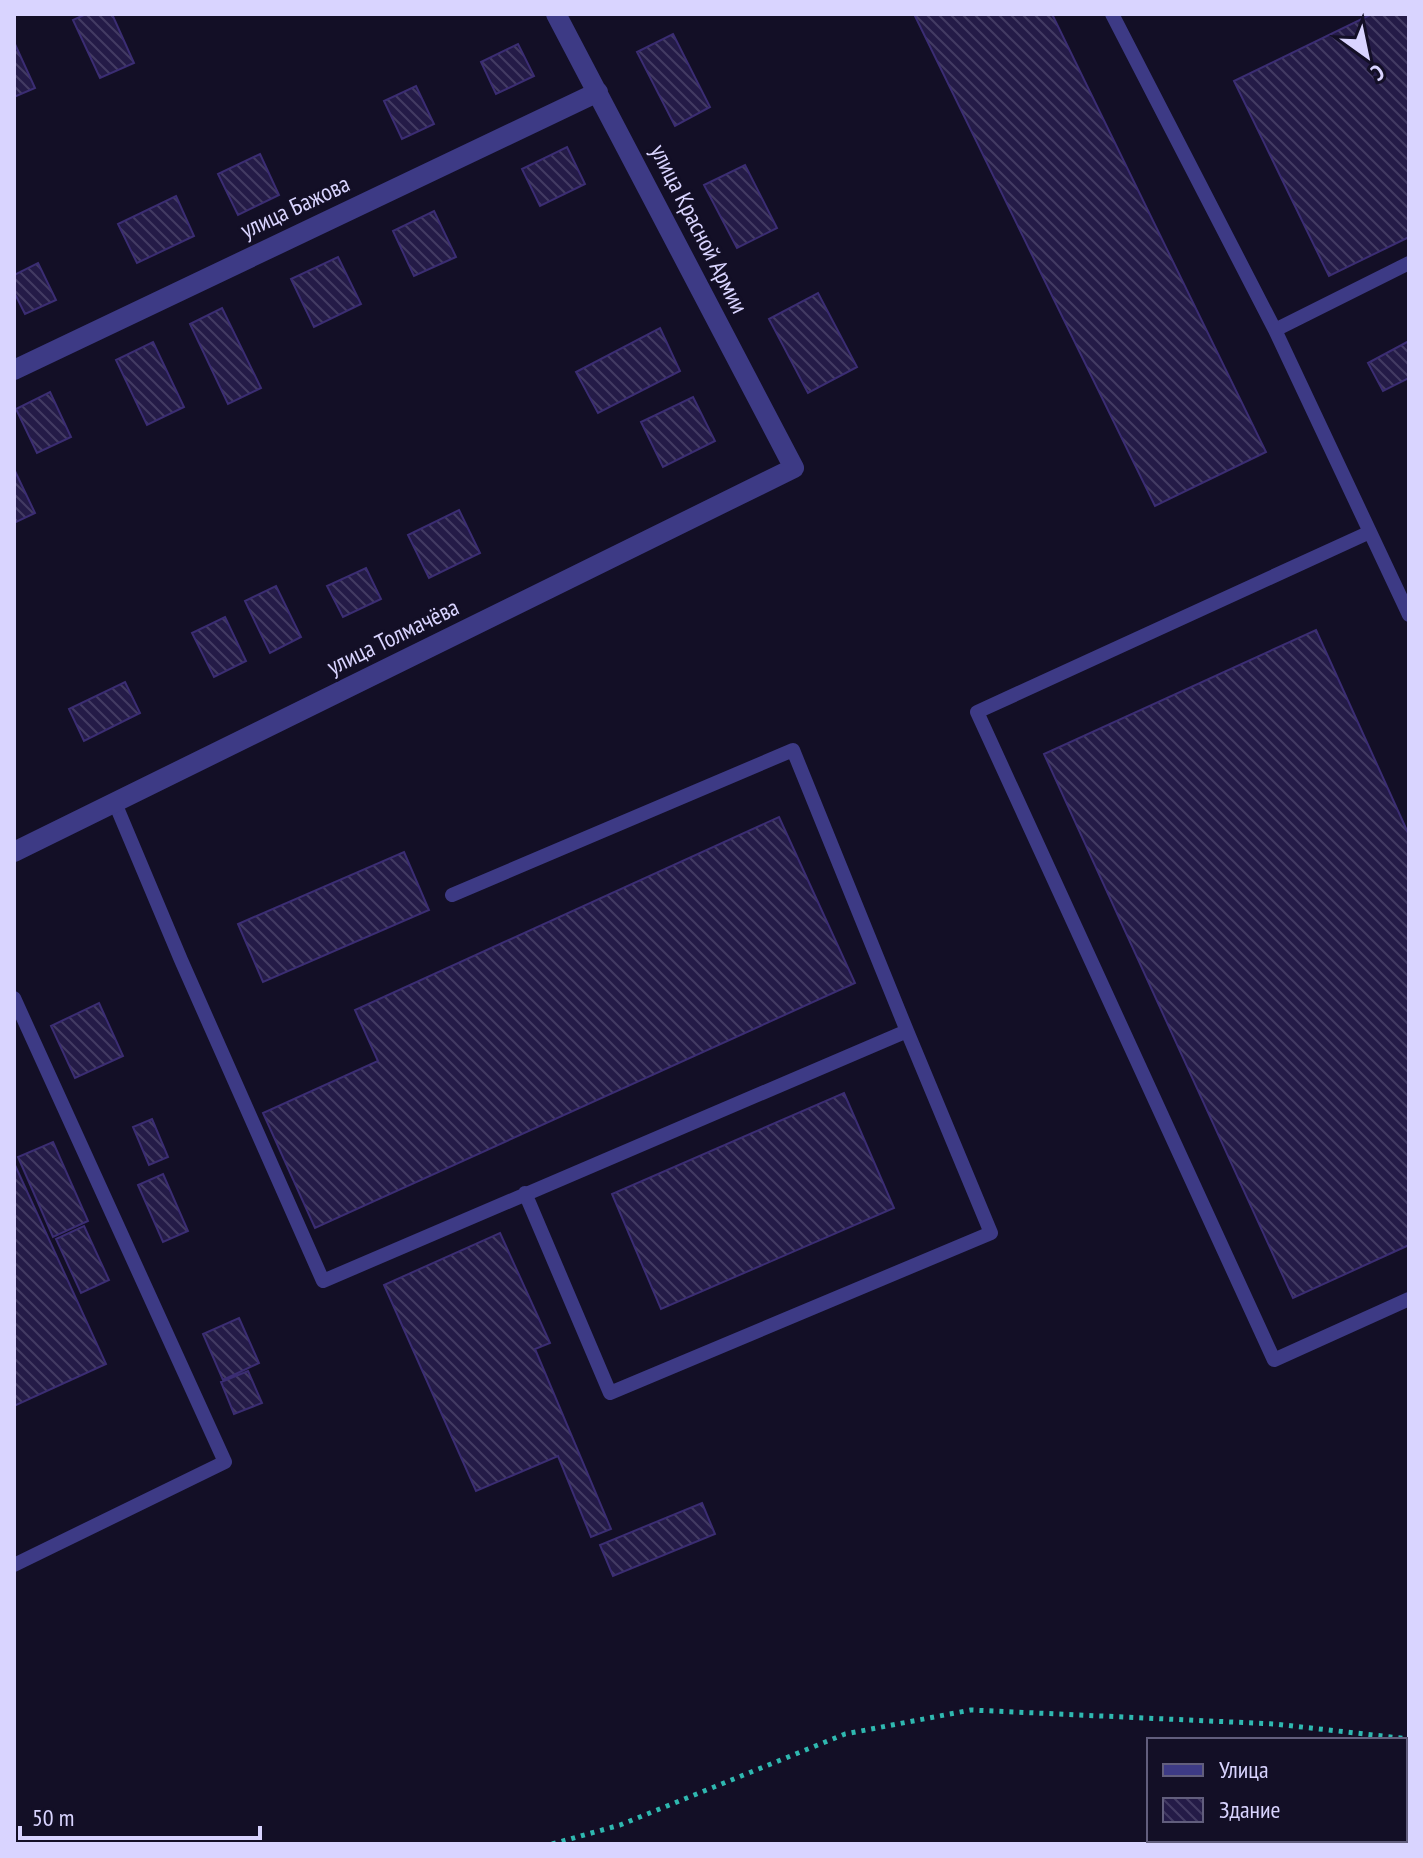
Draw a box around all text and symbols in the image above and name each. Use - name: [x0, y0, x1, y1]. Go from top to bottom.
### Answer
- north arrow: [1327, 16, 1407, 96]
- text: С: [1366, 58, 1390, 87]
- street label: улица Красной Армии: [643, 139, 755, 319]
- street label: улица Бажова: [235, 168, 354, 245]
- street label: улица Толмачёва: [322, 591, 464, 682]
- legend: [1147, 1738, 1407, 1842]
- text: Улица: [1219, 1754, 1269, 1785]
- scale bar: [20, 1790, 260, 1840]
- text: Здание: [1219, 1794, 1280, 1825]
- text: 50 m: [32, 1802, 74, 1833]

